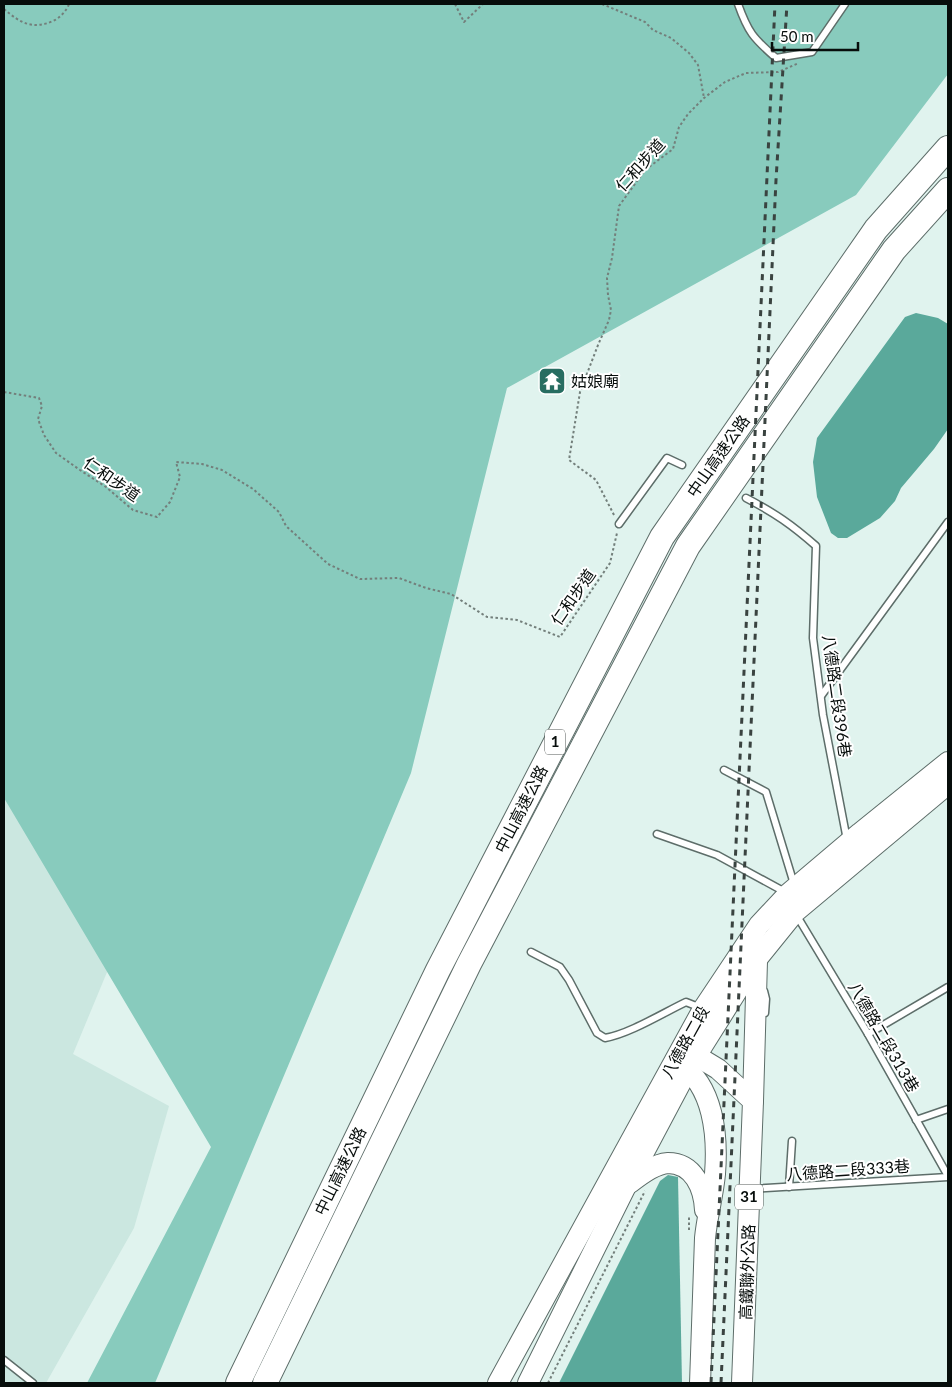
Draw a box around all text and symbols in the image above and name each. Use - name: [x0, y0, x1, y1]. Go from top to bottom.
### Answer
- scale bar: [772, 20, 858, 52]
- text: 50 m: [780, 27, 814, 45]
- street label: 仁和步道: [611, 135, 668, 195]
- temple icon: 姑娘廟: [537, 366, 567, 396]
- place label: 姑娘廟: [571, 371, 619, 390]
- street label: 中山高速公路: [682, 411, 753, 500]
- street label: 仁和步道: [81, 452, 144, 505]
- street label: 仁和步道: [546, 565, 599, 628]
- street label: 八德路二段396巷: [819, 633, 856, 759]
- road number: 1: [545, 730, 565, 754]
- street label: 中山高速公路: [490, 762, 551, 856]
- street label: 八德路二段313巷: [845, 978, 924, 1095]
- street label: 八德路二段: [657, 1002, 712, 1081]
- street label: 中山高速公路: [310, 1123, 369, 1218]
- street label: 八德路二段333巷: [786, 1156, 910, 1183]
- road number: 31: [735, 1184, 763, 1210]
- street label: 高鐵聯外公路: [735, 1224, 758, 1320]

